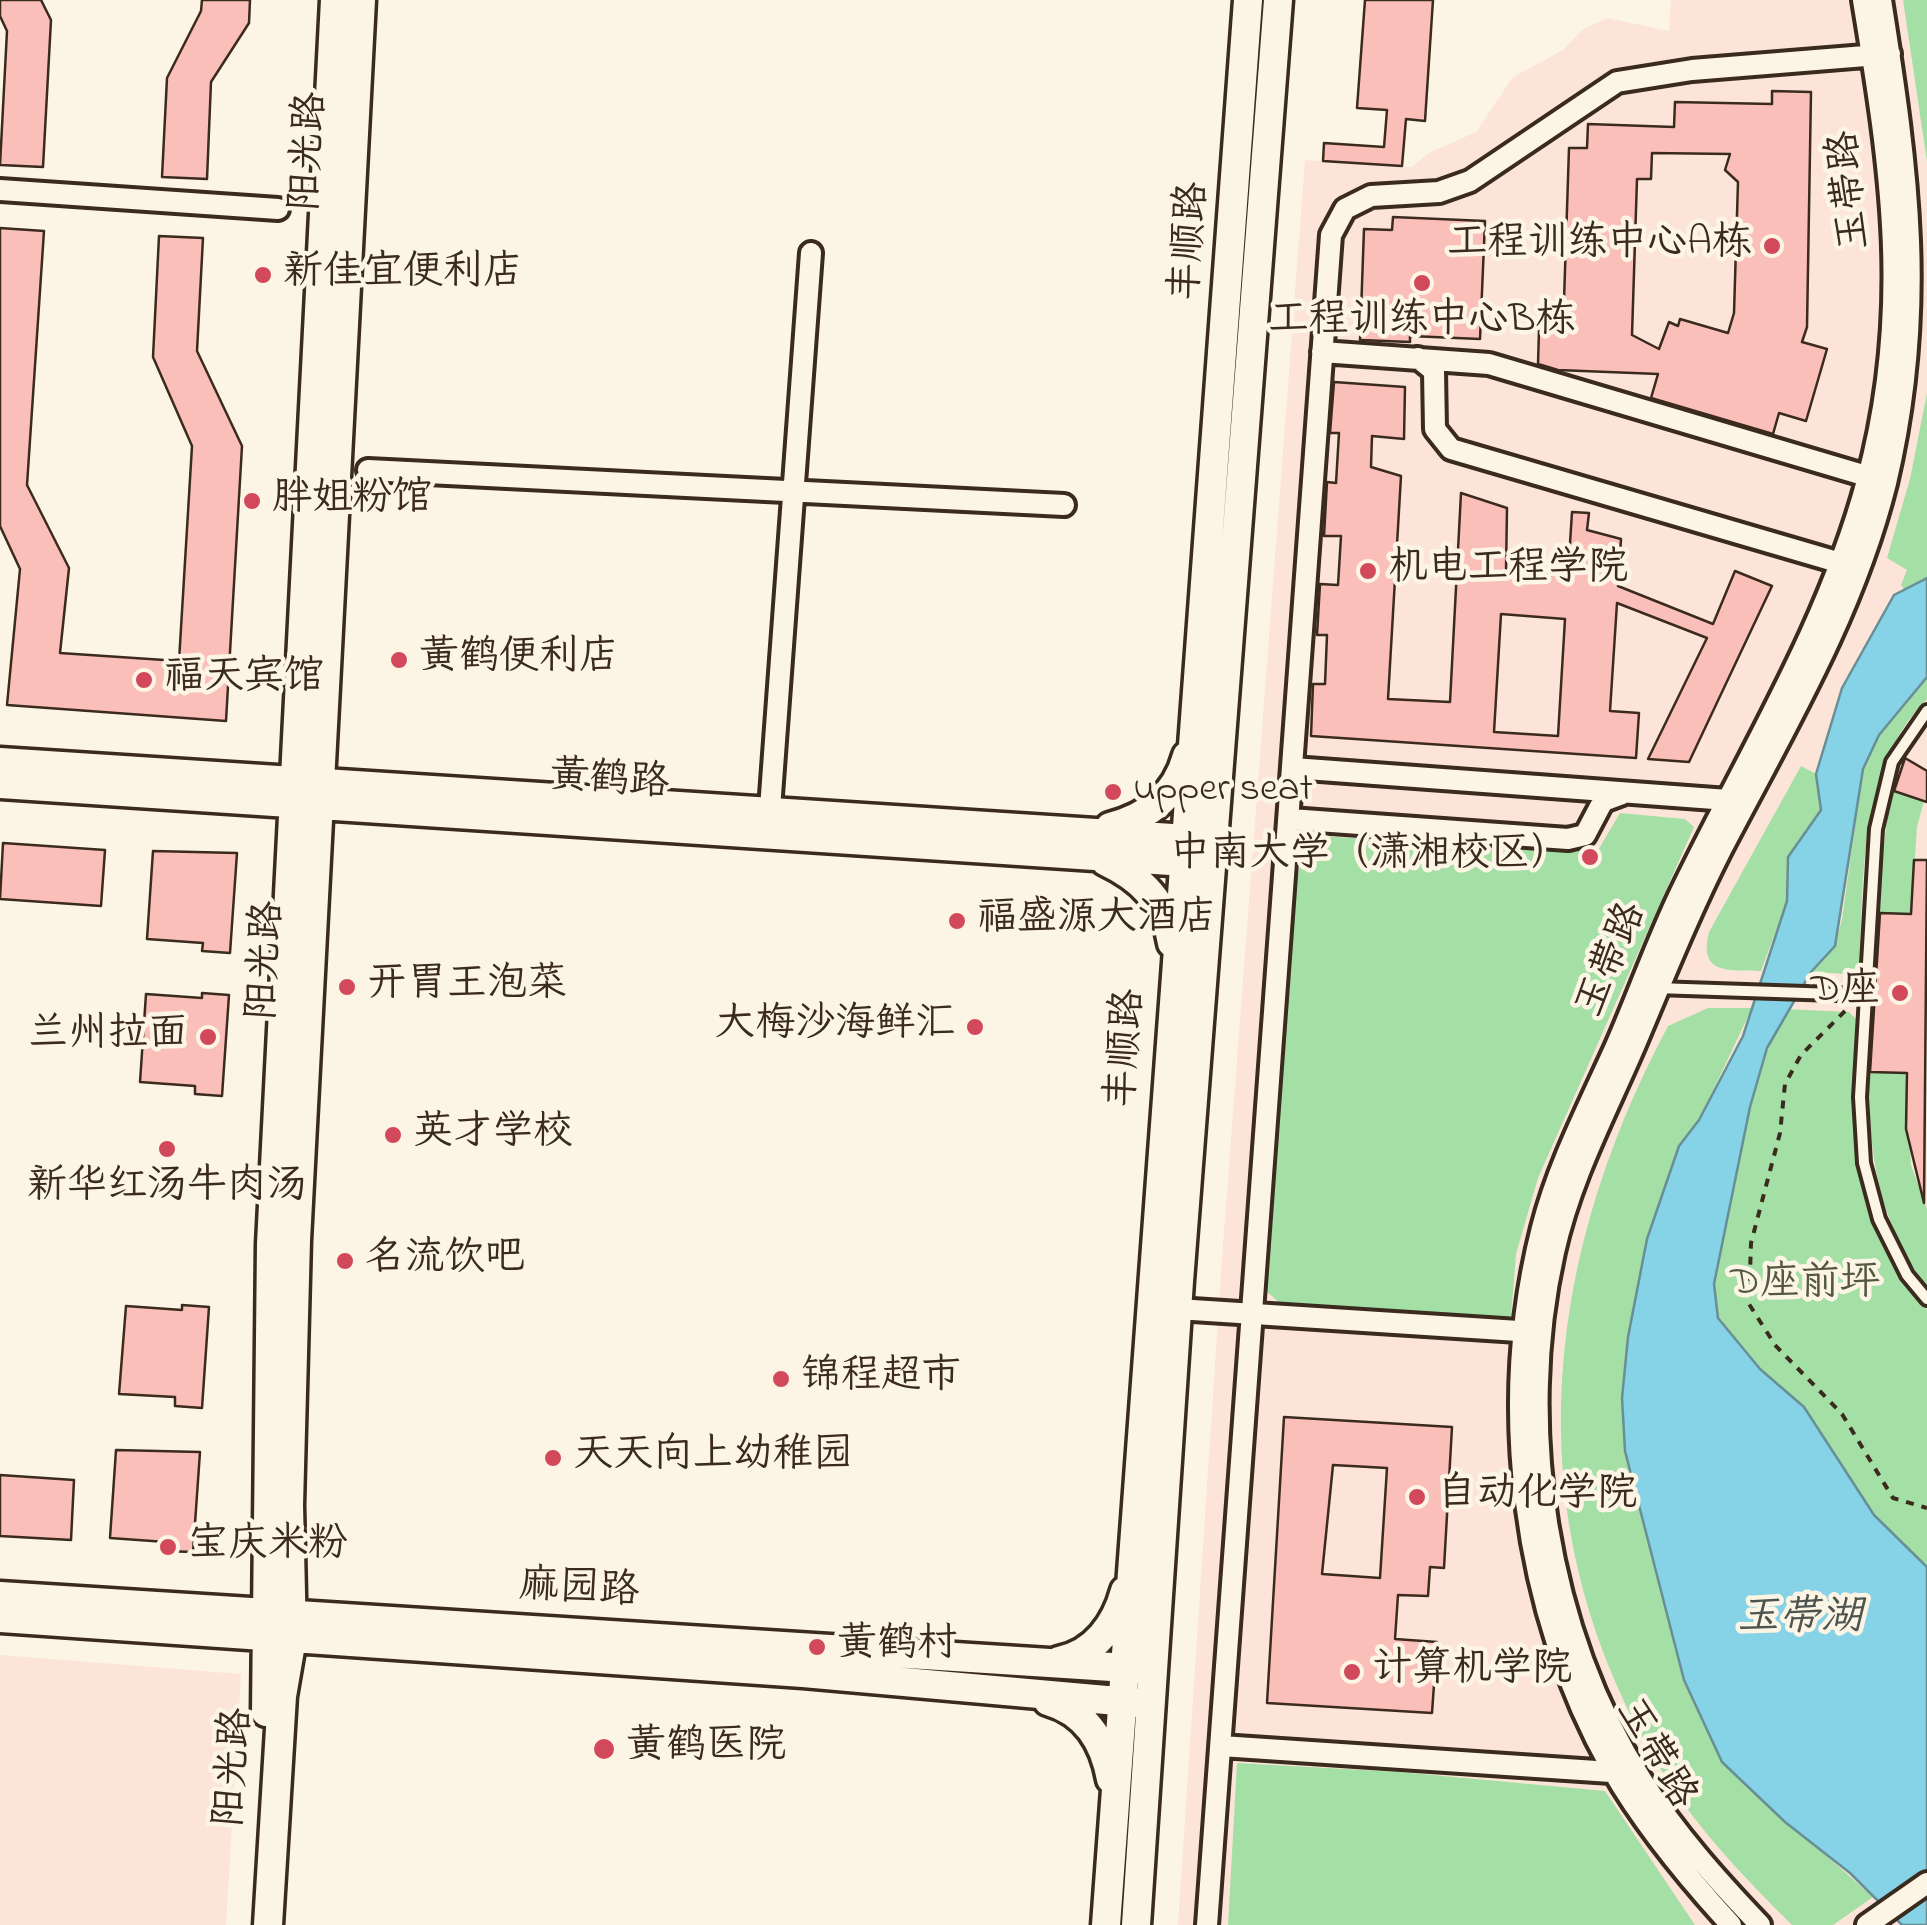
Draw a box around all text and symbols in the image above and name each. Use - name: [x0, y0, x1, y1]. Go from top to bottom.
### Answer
- street label: 阳光路: [285, 91, 339, 213]
- street label: 玉带路: [1823, 128, 1883, 252]
- street label: 丰顺路: [1165, 180, 1221, 304]
- place label: 工程训练中心A栋: [1447, 222, 1752, 270]
- marker: 工程训练中心A栋: [1761, 235, 1783, 257]
- place label: 新佳宜便利店: [283, 251, 523, 299]
- marker: 新佳宜便利店: [252, 264, 274, 286]
- marker: 工程训练中心B栋: [1411, 272, 1433, 294]
- place label: 工程训练中心B栋: [1269, 299, 1575, 347]
- place label: 胖姐粉馆: [272, 477, 432, 525]
- marker: 胖姐粉馆: [241, 490, 263, 512]
- place label: 机电工程学院: [1388, 547, 1628, 595]
- marker: 机电工程学院: [1357, 560, 1379, 582]
- place label: 黄鹤便利店: [419, 636, 619, 684]
- marker: 黄鹤便利店: [388, 649, 410, 671]
- place label: 福天宾馆: [164, 656, 324, 704]
- marker: 福天宾馆: [133, 669, 155, 691]
- street label: 黄鹤路: [547, 755, 671, 811]
- place label: upper seat: [1133, 768, 1313, 816]
- marker: upper seat: [1102, 781, 1124, 803]
- place label: 中南大学（潇湘校区）: [1170, 833, 1570, 881]
- marker: 中南大学（潇湘校区）: [1579, 846, 1601, 868]
- street label: 玉带路: [1568, 896, 1660, 1026]
- place label: 福盛源大酒店: [977, 897, 1217, 945]
- street label: 阳光路: [242, 900, 296, 1022]
- marker: 福盛源大酒店: [946, 910, 968, 932]
- place label: 开胃王泡菜: [367, 963, 567, 1011]
- place label: D座: [1811, 969, 1880, 1017]
- marker: 开胃王泡菜: [336, 976, 358, 998]
- marker: D座: [1889, 982, 1911, 1004]
- street label: 丰顺路: [1101, 987, 1157, 1111]
- place label: 大梅沙海鲜汇: [715, 1003, 955, 1051]
- place label: 兰州拉面: [28, 1013, 188, 1061]
- marker: 大梅沙海鲜汇: [964, 1016, 986, 1038]
- marker: 兰州拉面: [197, 1026, 219, 1048]
- place label: 英才学校: [413, 1111, 573, 1159]
- marker: 英才学校: [382, 1124, 404, 1146]
- marker: 新华红汤牛肉汤: [156, 1138, 178, 1160]
- place label: 新华红汤牛肉汤: [27, 1165, 307, 1213]
- place label: 名流饮吧: [365, 1237, 525, 1285]
- marker: 名流饮吧: [334, 1250, 356, 1272]
- park label: D座前坪: [1730, 1262, 1880, 1310]
- place label: 锦程超市: [801, 1355, 961, 1403]
- marker: 锦程超市: [770, 1368, 792, 1390]
- place label: 天天向上幼稚园: [573, 1434, 853, 1482]
- marker: 天天向上幼稚园: [542, 1447, 564, 1469]
- place label: 自动化学院: [1437, 1473, 1637, 1521]
- marker: 自动化学院: [1406, 1486, 1428, 1508]
- place label: 宝庆米粉: [188, 1523, 348, 1571]
- marker: 宝庆米粉: [157, 1536, 179, 1558]
- street label: 麻园路: [518, 1565, 640, 1619]
- water label: 玉带湖: [1737, 1596, 1863, 1646]
- place label: 黄鹤村: [837, 1623, 957, 1671]
- marker: 黄鹤村: [806, 1636, 828, 1658]
- place label: 计算机学院: [1372, 1648, 1572, 1696]
- marker: 计算机学院: [1341, 1661, 1363, 1683]
- street label: 玉带路: [1602, 1691, 1704, 1819]
- street label: 阳光路: [209, 1706, 265, 1830]
- place label: 黄鹤医院: [626, 1725, 786, 1773]
- marker: 黄鹤医院: [591, 1736, 617, 1762]

